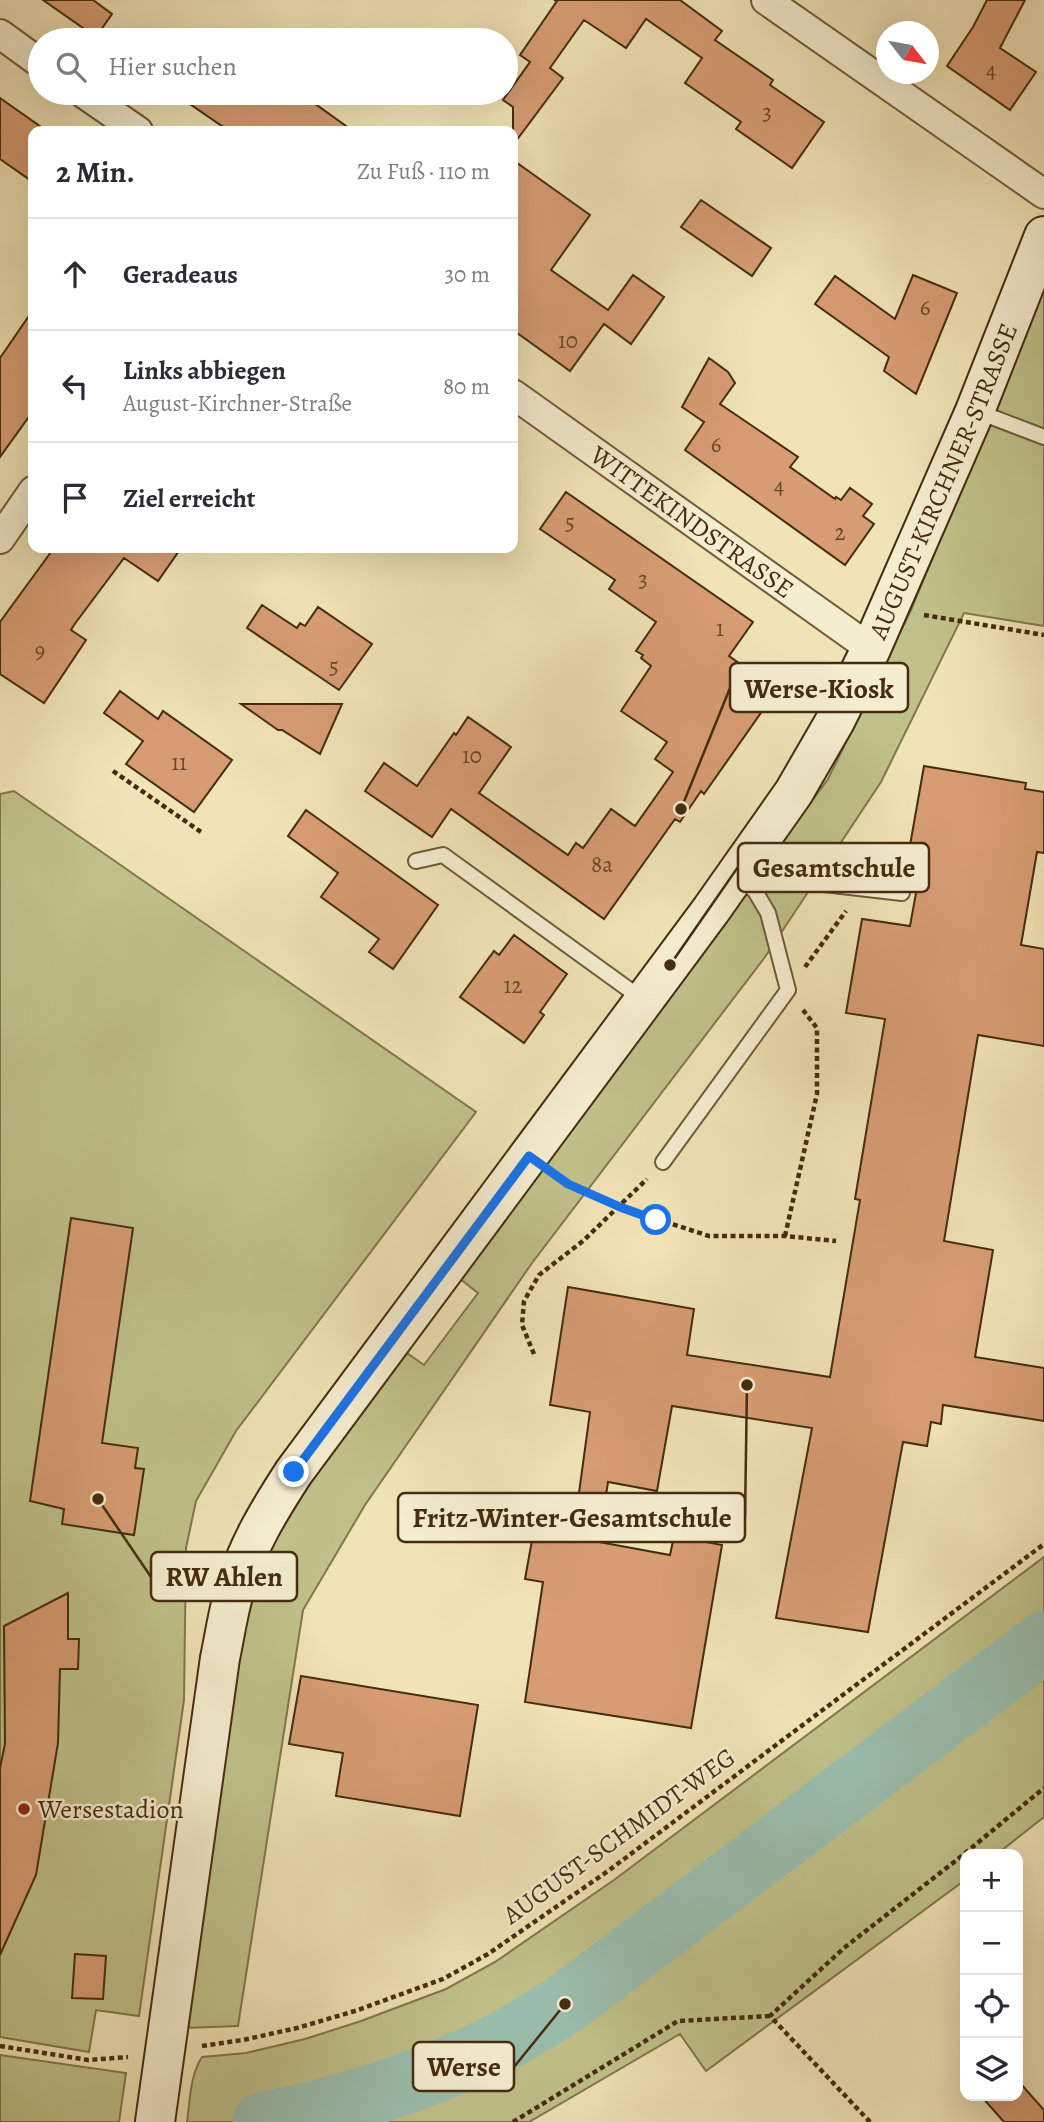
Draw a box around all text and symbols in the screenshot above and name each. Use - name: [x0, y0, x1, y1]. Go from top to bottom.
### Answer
- north arrow: [876, 21, 939, 84]
- search box: [28, 28, 518, 105]
- icon: search: [52, 48, 90, 86]
- text: Hier suchen: [108, 49, 237, 84]
- house number: 4: [986, 54, 996, 85]
- house number: 3: [762, 97, 772, 128]
- text: 2 Min.: [56, 152, 135, 192]
- text: Zu Fuß · 110 m: [357, 156, 490, 187]
- icon: ahead: [56, 255, 94, 293]
- text: Geradeaus: [123, 257, 238, 292]
- text: 30 m: [444, 259, 490, 290]
- house number: 6: [920, 292, 930, 323]
- street label: AUGUST-KIRCHNER-STRASSE: [860, 318, 1025, 645]
- house number: 10: [558, 325, 578, 356]
- text: Links abbiegen: [123, 353, 286, 388]
- icon: left: [56, 367, 94, 405]
- text: 80 m: [443, 371, 490, 402]
- text: August-Kirchner-Straße: [123, 388, 352, 419]
- house number: 6: [711, 429, 721, 460]
- street label: WITTEKINDSTRASSE: [583, 437, 801, 606]
- house number: 4: [774, 470, 784, 501]
- icon: arrive: [56, 479, 94, 517]
- text: Ziel erreicht: [123, 481, 256, 516]
- house number: 5: [565, 507, 575, 538]
- house number: 2: [835, 517, 846, 548]
- house number: 3: [638, 564, 648, 595]
- house number: 1: [716, 613, 724, 644]
- house number: 9: [35, 635, 45, 666]
- house number: 5: [329, 651, 339, 682]
- callout: Werse-Kiosk: [730, 663, 908, 712]
- text: Werse-Kiosk: [743, 670, 894, 708]
- house number: 10: [462, 740, 482, 771]
- house number: 11: [171, 747, 187, 778]
- callout: Gesamtschule: [738, 843, 929, 892]
- house number: 8a: [591, 849, 613, 880]
- text: Gesamtschule: [753, 849, 915, 887]
- house number: 12: [504, 970, 522, 1001]
- route start: [640, 1204, 671, 1235]
- route end: [278, 1456, 309, 1487]
- callout: Fritz-Winter-Gesamtschule: [398, 1493, 745, 1542]
- text: Fritz-Winter-Gesamtschule: [412, 1499, 732, 1537]
- callout: RW Ahlen: [151, 1552, 297, 1601]
- text: RW Ahlen: [165, 1558, 283, 1596]
- street label: AUGUST-SCHMIDT-WEG: [495, 1740, 742, 1933]
- place label: Wersestadion: [37, 1792, 184, 1827]
- marker: Wersestadion: [16, 1801, 32, 1817]
- map controls: [960, 1849, 1023, 2101]
- button: +: [960, 1849, 1023, 1912]
- button: −: [960, 1912, 1023, 1975]
- button: locate: [960, 1975, 1023, 2038]
- button: layers: [960, 2038, 1023, 2101]
- callout: Werse: [413, 2042, 514, 2091]
- text: Werse: [426, 2048, 501, 2086]

